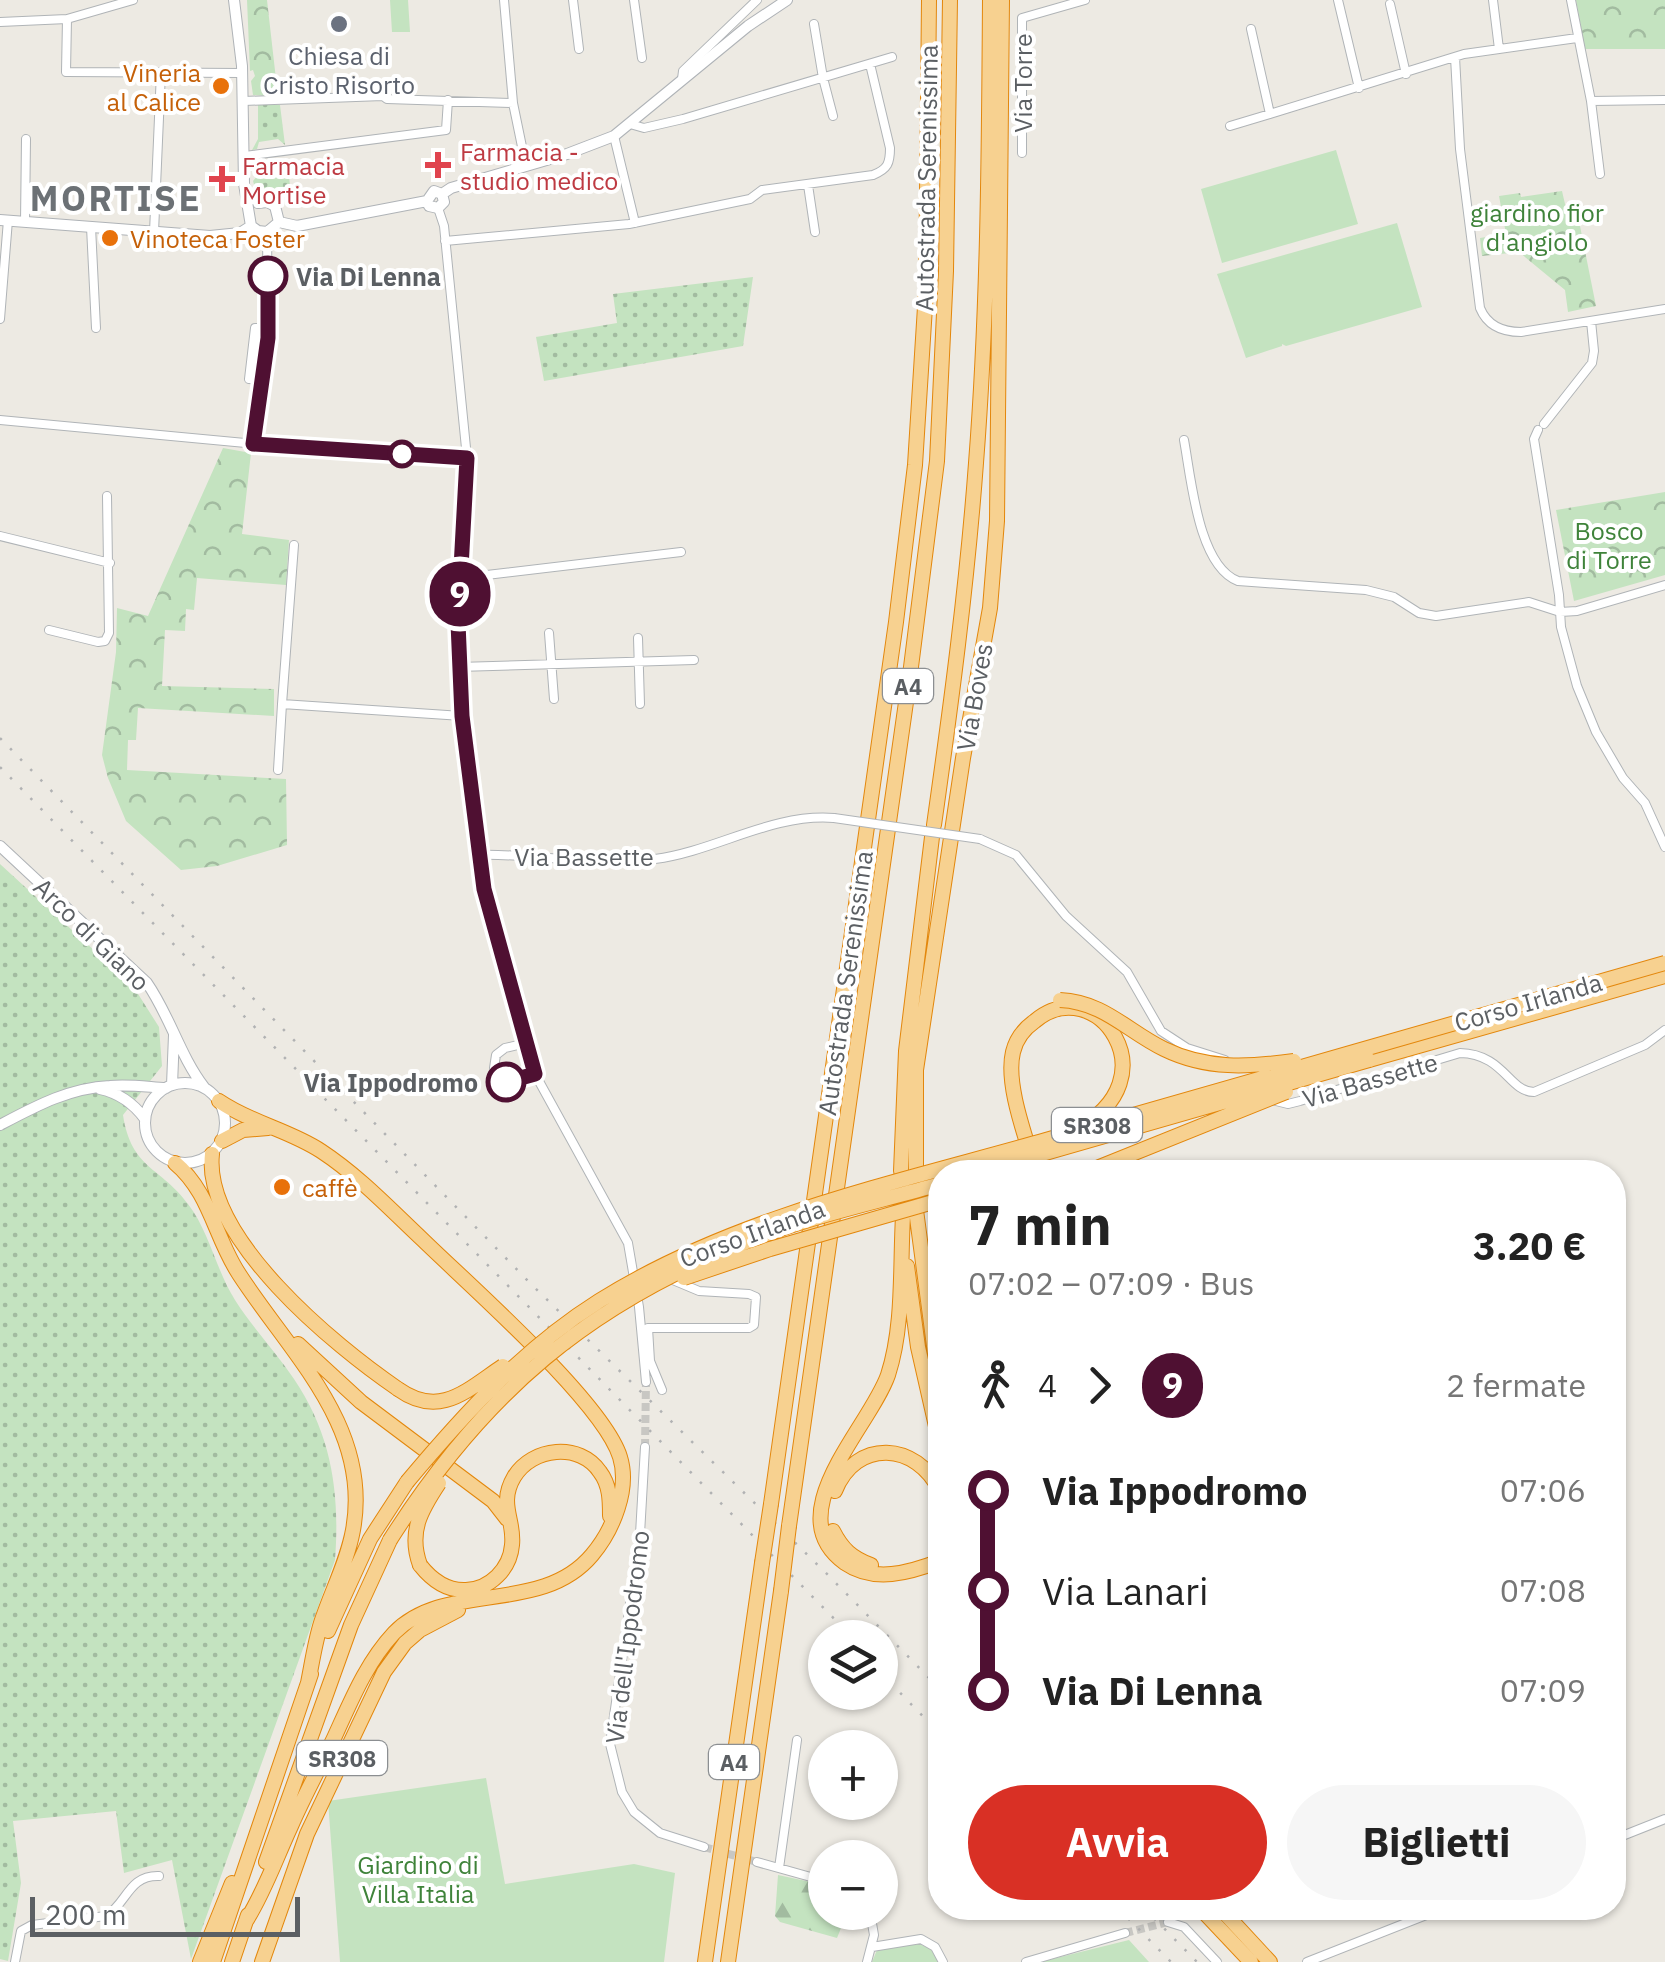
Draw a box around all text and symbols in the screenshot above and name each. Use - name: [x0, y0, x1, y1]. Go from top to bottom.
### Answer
- marker: Chiesa di Cristo Risorto: [328, 13, 350, 35]
- street label: Via Torre: [1006, 33, 1039, 133]
- place label: Chiesa di Cristo Risorto: [263, 39, 415, 101]
- street label: Autostrada Serenissima: [907, 44, 945, 312]
- place label: Vineria al Calice: [107, 56, 201, 118]
- marker: Vineria al Calice: [210, 75, 232, 97]
- place label: Farmacia - studio medico: [460, 135, 618, 197]
- place label: Farmacia Mortise: [242, 149, 345, 211]
- marker: Farmacia - studio medico: [425, 152, 451, 178]
- marker: Farmacia Mortise: [211, 168, 233, 190]
- district label: MORTISE: [30, 175, 202, 221]
- park label: giardino fior d'angiolo: [1470, 196, 1604, 258]
- place label: Vinoteca Foster: [130, 222, 305, 255]
- marker: Vinoteca Foster: [99, 227, 121, 249]
- marker: Via Di Lenna: [249, 257, 287, 295]
- place label: Via Di Lenna: [296, 260, 441, 293]
- unlabelled marker: [389, 441, 415, 467]
- park label: Bosco di Torre: [1566, 514, 1652, 576]
- line badge: 9: [428, 562, 492, 626]
- text: 9: [449, 571, 471, 617]
- street label: Via Boves: [948, 641, 1000, 753]
- road number: A4: [883, 669, 933, 703]
- street label: Via Bassette: [514, 840, 654, 873]
- street label: Autostrada Serenissima: [810, 849, 880, 1117]
- street label: Arco di Giano: [27, 870, 157, 998]
- street label: Corso Irlanda: [1450, 965, 1606, 1039]
- street label: Via Bassette: [1299, 1045, 1441, 1115]
- marker: Via Ippodromo: [487, 1063, 525, 1101]
- place label: Via Ippodromo: [303, 1066, 478, 1099]
- road number: SR308: [1052, 1108, 1142, 1142]
- place label: caffè: [302, 1171, 358, 1204]
- marker: caffè: [271, 1176, 293, 1198]
- text: 7 min: [968, 1189, 1112, 1260]
- street label: Corso Irlanda: [675, 1191, 829, 1275]
- text: 3.20 €: [1473, 1221, 1586, 1270]
- text: 07:02 – 07:09 · Bus: [968, 1262, 1254, 1304]
- icon: walk: [968, 1358, 1023, 1413]
- icon: forward: [1072, 1358, 1127, 1413]
- text: 9: [1162, 1362, 1183, 1408]
- text: 4: [1038, 1364, 1057, 1406]
- text: 2 fermate: [1446, 1364, 1586, 1406]
- text: Via Ippodromo: [1042, 1466, 1307, 1515]
- text: 07:06: [1500, 1469, 1586, 1511]
- street label: Via dell'Ippodromo: [598, 1528, 656, 1746]
- text: Via Lanari: [1042, 1566, 1209, 1615]
- text: 07:08: [1500, 1569, 1586, 1611]
- map controls: [808, 1620, 898, 1930]
- button: layers: [808, 1620, 898, 1710]
- text: Via Di Lenna: [1042, 1666, 1263, 1715]
- text: 07:09: [1500, 1669, 1586, 1711]
- button: +: [808, 1730, 898, 1820]
- road number: SR308: [297, 1741, 387, 1775]
- road number: A4: [709, 1745, 759, 1779]
- button: Avvia: [968, 1785, 1267, 1900]
- button: Biglietti: [1287, 1785, 1586, 1900]
- button: −: [808, 1840, 898, 1930]
- park label: Giardino di Villa Italia: [357, 1848, 479, 1910]
- scale bar: [30, 1892, 300, 1936]
- text: 200 m: [45, 1896, 126, 1933]

